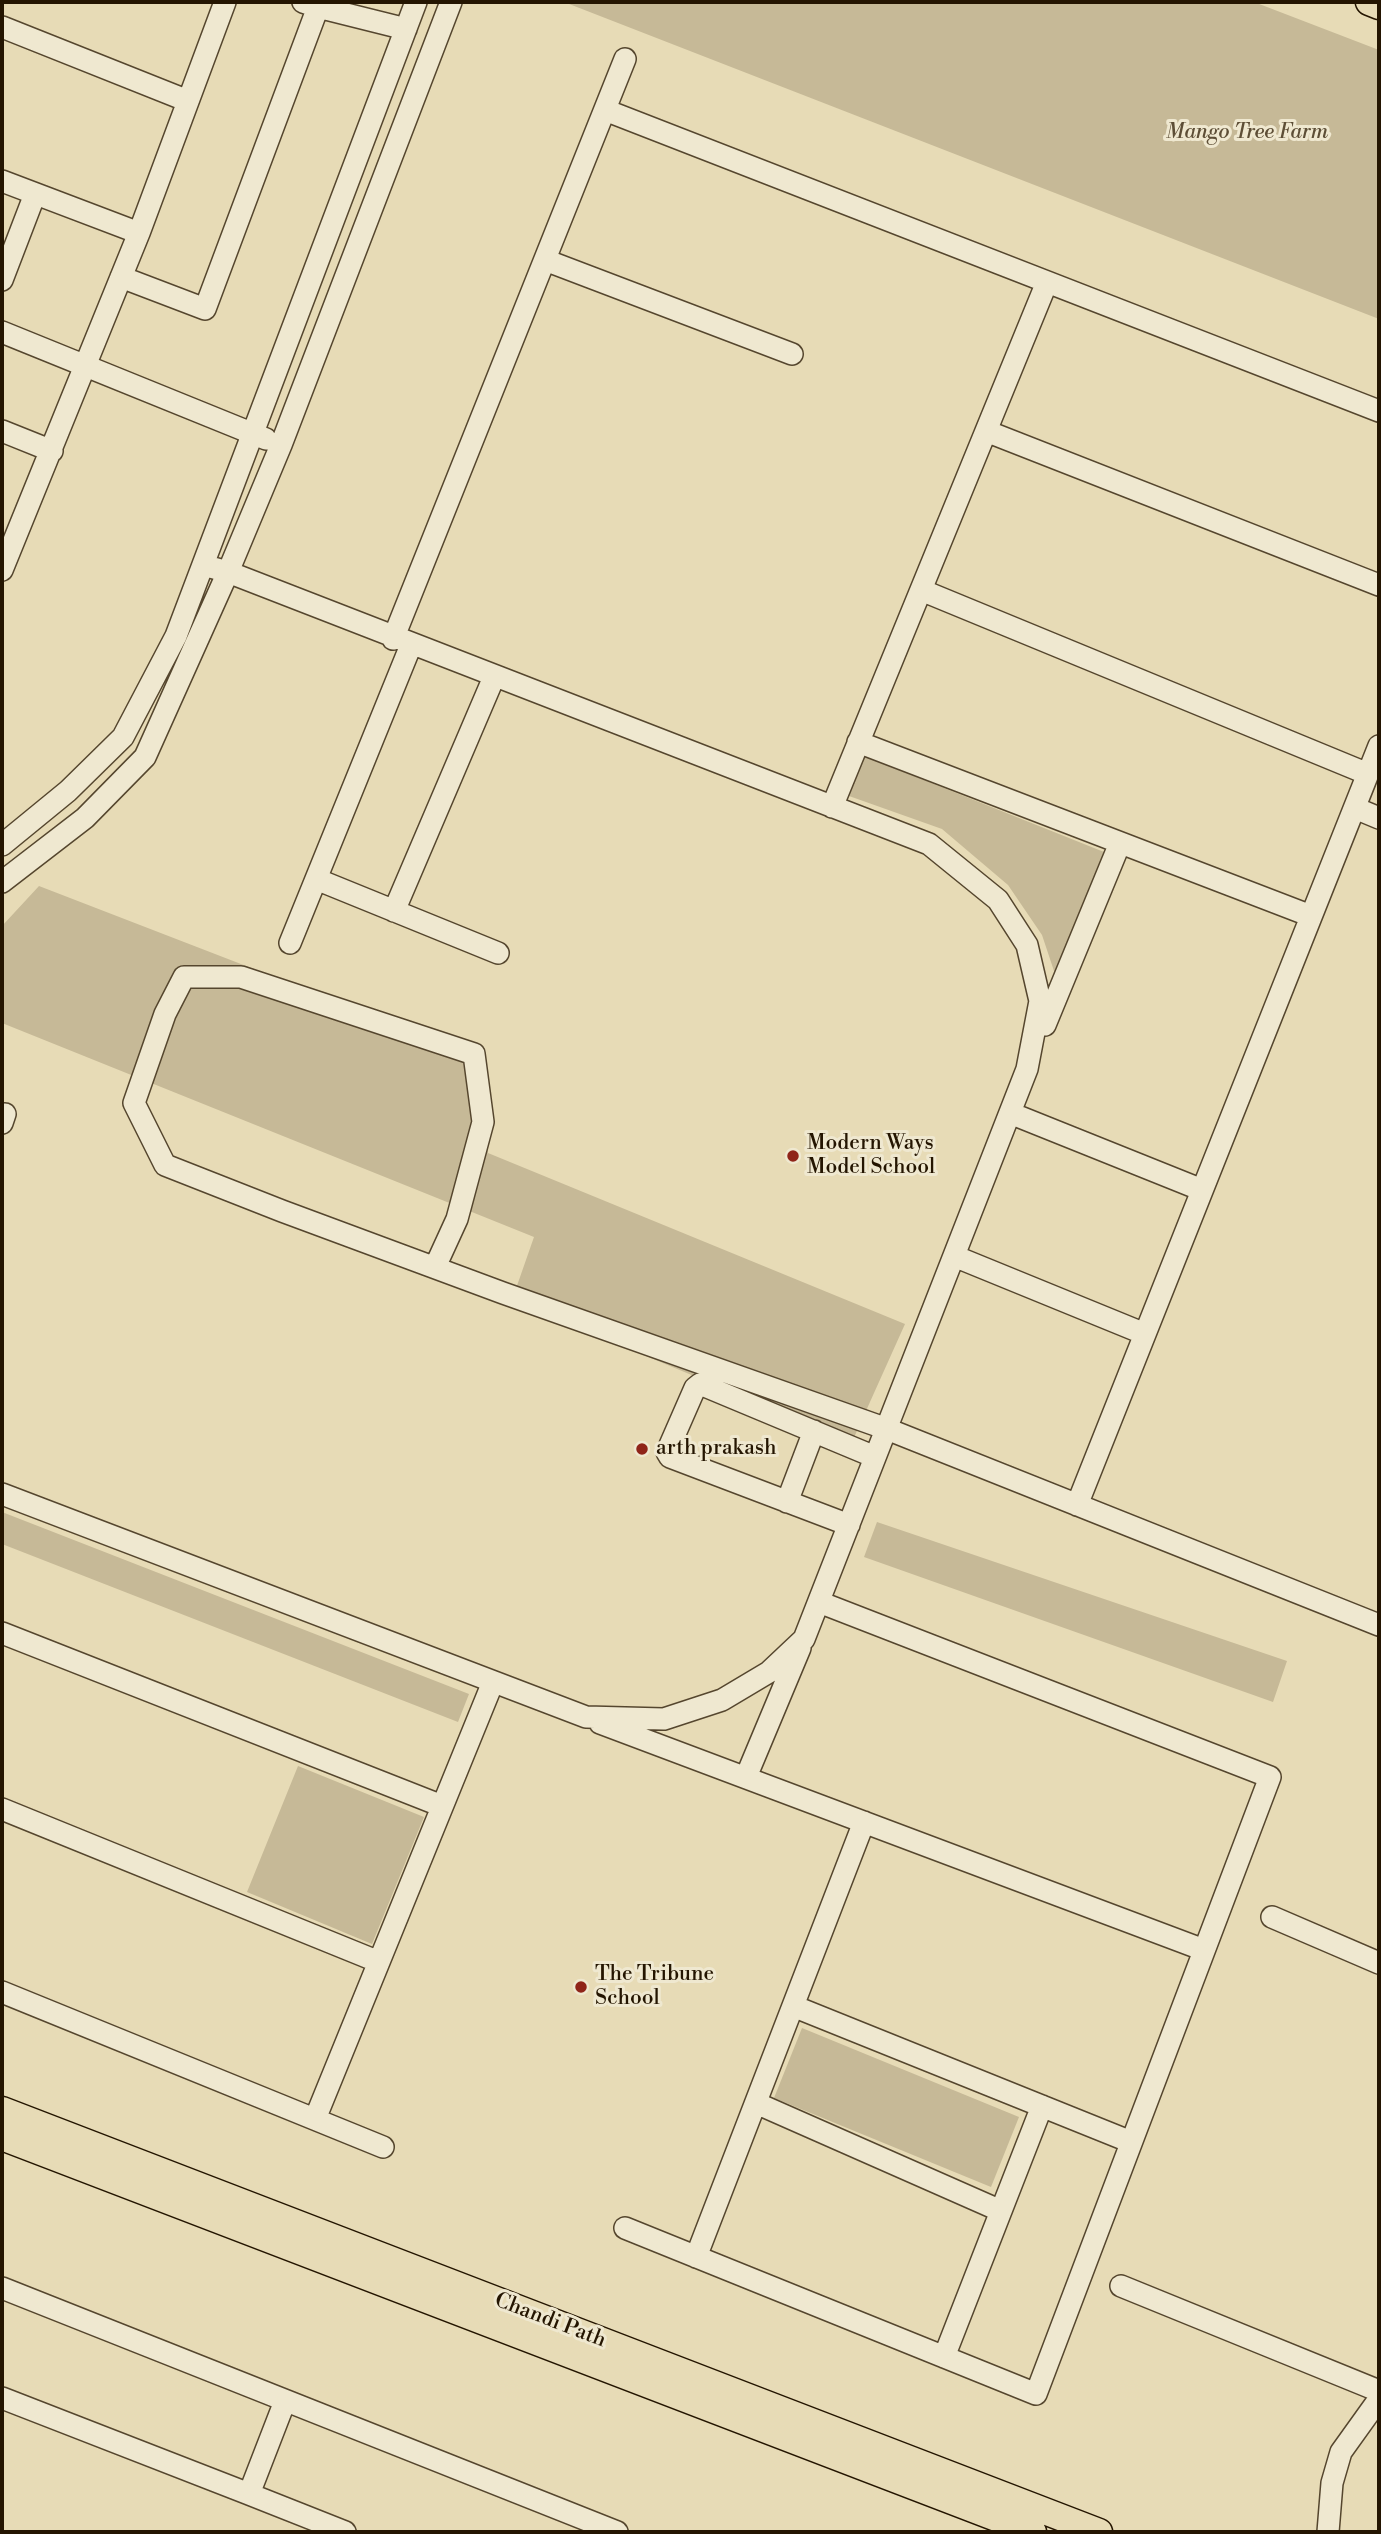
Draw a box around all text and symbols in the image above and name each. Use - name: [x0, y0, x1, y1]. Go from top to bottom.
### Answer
- park label: Mango Tree Farm: [1166, 120, 1328, 146]
- place label: Modern Ways Model School: [807, 1131, 935, 1181]
- marker: Modern Ways Model School: [785, 1148, 801, 1164]
- place label: arth prakash: [656, 1436, 777, 1462]
- marker: arth prakash: [634, 1441, 650, 1457]
- place label: The Tribune School: [595, 1962, 714, 2012]
- marker: The Tribune School: [573, 1979, 589, 1995]
- street label: Chandi Path: [491, 2288, 609, 2354]

